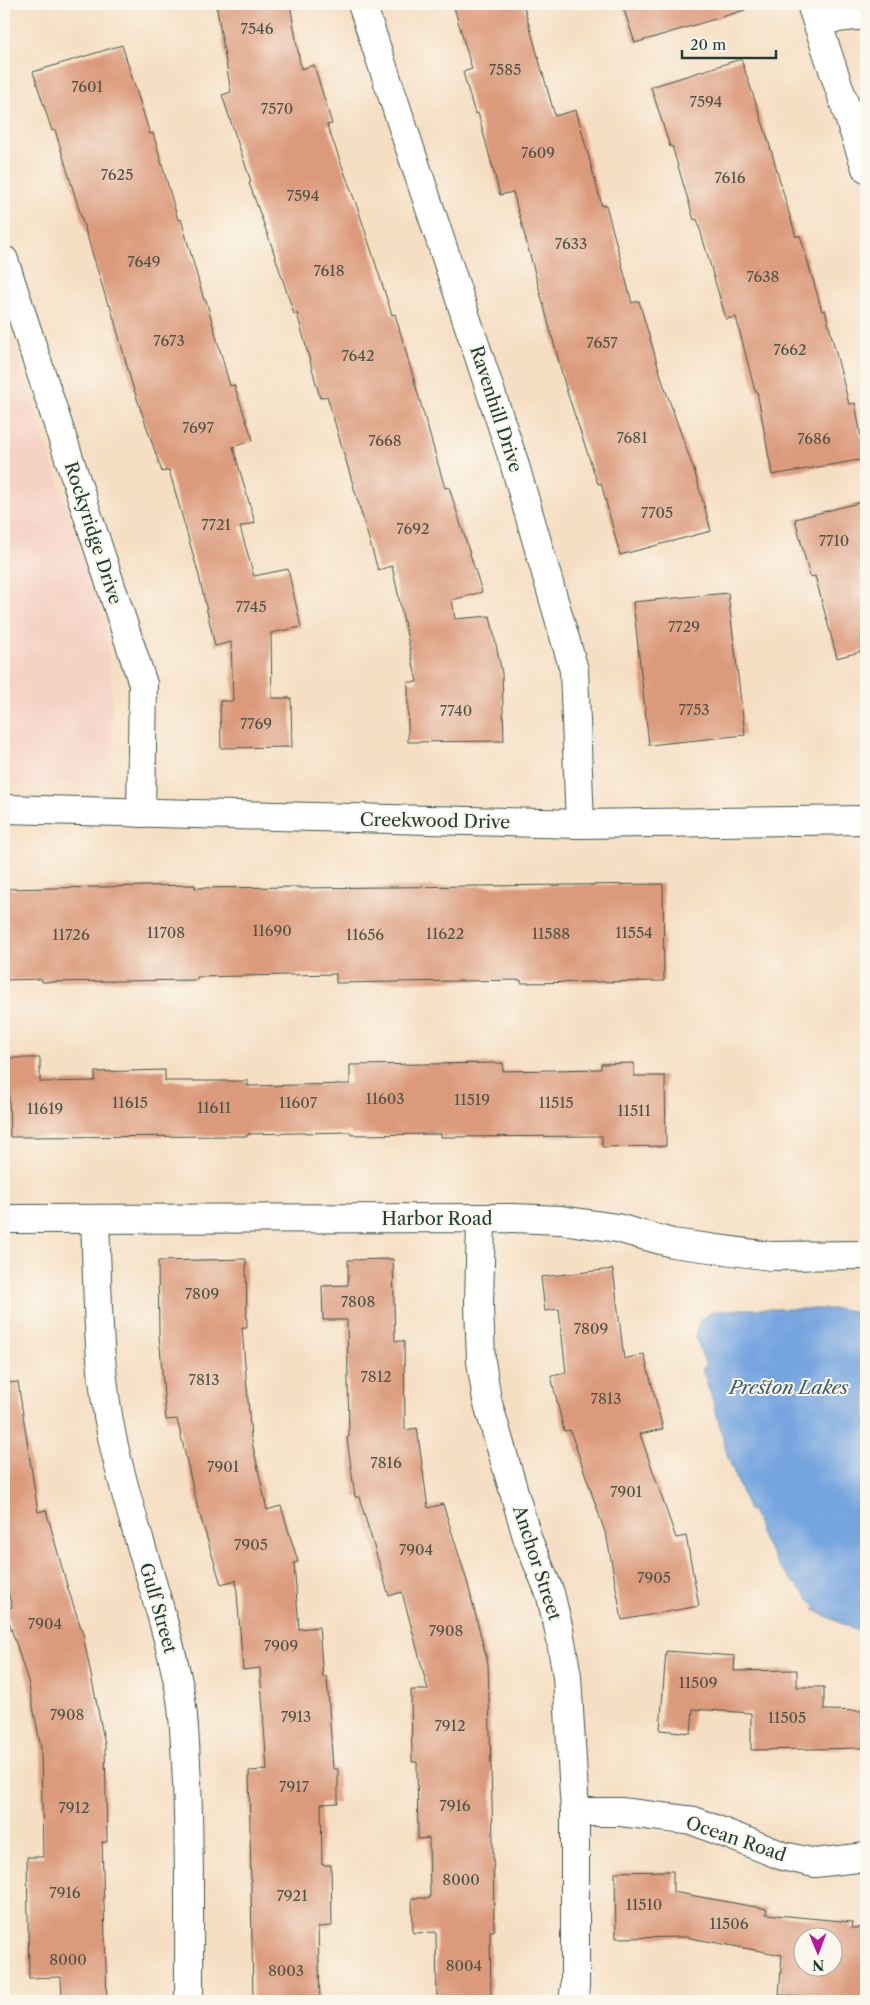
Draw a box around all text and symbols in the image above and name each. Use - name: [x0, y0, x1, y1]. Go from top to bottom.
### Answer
- house number: 7546: [241, 19, 274, 38]
- scale bar: [682, 28, 776, 60]
- text: 20 m: [690, 35, 726, 54]
- house number: 7585: [489, 60, 521, 79]
- house number: 7601: [71, 77, 104, 96]
- house number: 7594: [690, 92, 723, 111]
- house number: 7570: [261, 99, 293, 118]
- house number: 7609: [521, 143, 555, 162]
- house number: 7625: [101, 165, 133, 184]
- house number: 7616: [715, 168, 746, 187]
- house number: 7594: [287, 186, 320, 205]
- house number: 7633: [555, 234, 587, 253]
- house number: 7649: [127, 252, 161, 271]
- house number: 7618: [313, 261, 345, 280]
- house number: 7638: [746, 267, 780, 286]
- house number: 7673: [153, 331, 185, 350]
- house number: 7657: [586, 333, 618, 352]
- house number: 7662: [773, 340, 807, 359]
- street label: Ravenhill Drive: [465, 343, 527, 475]
- house number: 7642: [341, 346, 375, 365]
- house number: 7697: [182, 418, 215, 437]
- house number: 7681: [616, 428, 648, 447]
- house number: 7686: [797, 429, 831, 448]
- house number: 7668: [368, 431, 402, 450]
- street label: Rockyridge Drive: [60, 459, 126, 607]
- house number: 7705: [641, 503, 673, 522]
- house number: 7721: [201, 515, 232, 534]
- house number: 7692: [396, 519, 430, 538]
- house number: 7710: [819, 531, 849, 550]
- house number: 7745: [235, 597, 267, 616]
- house number: 7729: [668, 617, 700, 636]
- house number: 7753: [678, 700, 710, 719]
- house number: 7740: [440, 701, 472, 720]
- house number: 7769: [240, 714, 272, 733]
- street label: Creekwood Drive: [360, 809, 510, 833]
- house number: 11690: [252, 921, 292, 940]
- house number: 11708: [147, 923, 185, 942]
- house number: 11554: [615, 923, 653, 942]
- house number: 11622: [426, 924, 464, 943]
- house number: 11588: [532, 924, 570, 943]
- house number: 11726: [52, 925, 90, 944]
- house number: 11656: [346, 925, 384, 944]
- house number: 11603: [365, 1089, 405, 1108]
- house number: 11519: [454, 1090, 490, 1109]
- house number: 11615: [112, 1093, 148, 1112]
- house number: 11607: [279, 1093, 318, 1112]
- house number: 11515: [538, 1093, 574, 1112]
- house number: 11611: [197, 1098, 232, 1117]
- house number: 11619: [27, 1099, 63, 1118]
- house number: 11511: [617, 1101, 651, 1120]
- street label: Harbor Road: [382, 1208, 492, 1230]
- house number: 7809: [185, 1284, 219, 1303]
- house number: 7808: [341, 1292, 375, 1311]
- house number: 7809: [574, 1319, 608, 1338]
- house number: 7812: [360, 1367, 392, 1386]
- house number: 7813: [189, 1370, 219, 1389]
- water label: Preston Lakes: [727, 1376, 849, 1399]
- house number: 7813: [591, 1389, 621, 1408]
- house number: 7816: [370, 1453, 402, 1472]
- house number: 7901: [207, 1457, 240, 1476]
- house number: 7901: [610, 1482, 643, 1501]
- street label: Anchor Street: [508, 1502, 566, 1624]
- house number: 7905: [234, 1535, 268, 1554]
- house number: 7904: [399, 1540, 433, 1559]
- street label: Gulf Street: [135, 1560, 182, 1656]
- house number: 7905: [637, 1568, 671, 1587]
- house number: 7904: [28, 1614, 62, 1633]
- house number: 7908: [429, 1621, 463, 1640]
- house number: 7909: [264, 1636, 298, 1655]
- house number: 11509: [678, 1673, 718, 1692]
- house number: 7908: [50, 1705, 84, 1724]
- house number: 7913: [281, 1707, 311, 1726]
- house number: 11505: [768, 1708, 806, 1727]
- house number: 7912: [434, 1716, 466, 1735]
- house number: 7917: [279, 1777, 310, 1796]
- house number: 7916: [439, 1796, 471, 1815]
- house number: 7912: [58, 1798, 90, 1817]
- street label: Ocean Road: [683, 1812, 789, 1866]
- house number: 8000: [442, 1870, 480, 1889]
- house number: 7916: [49, 1883, 81, 1902]
- house number: 7921: [276, 1886, 308, 1905]
- house number: 11510: [626, 1895, 662, 1914]
- house number: 11506: [709, 1914, 749, 1933]
- north arrow: [792, 1928, 842, 1978]
- house number: 8000: [49, 1950, 87, 1969]
- house number: 8004: [446, 1956, 482, 1975]
- text: N: [812, 1956, 824, 1974]
- house number: 8003: [268, 1961, 304, 1980]

